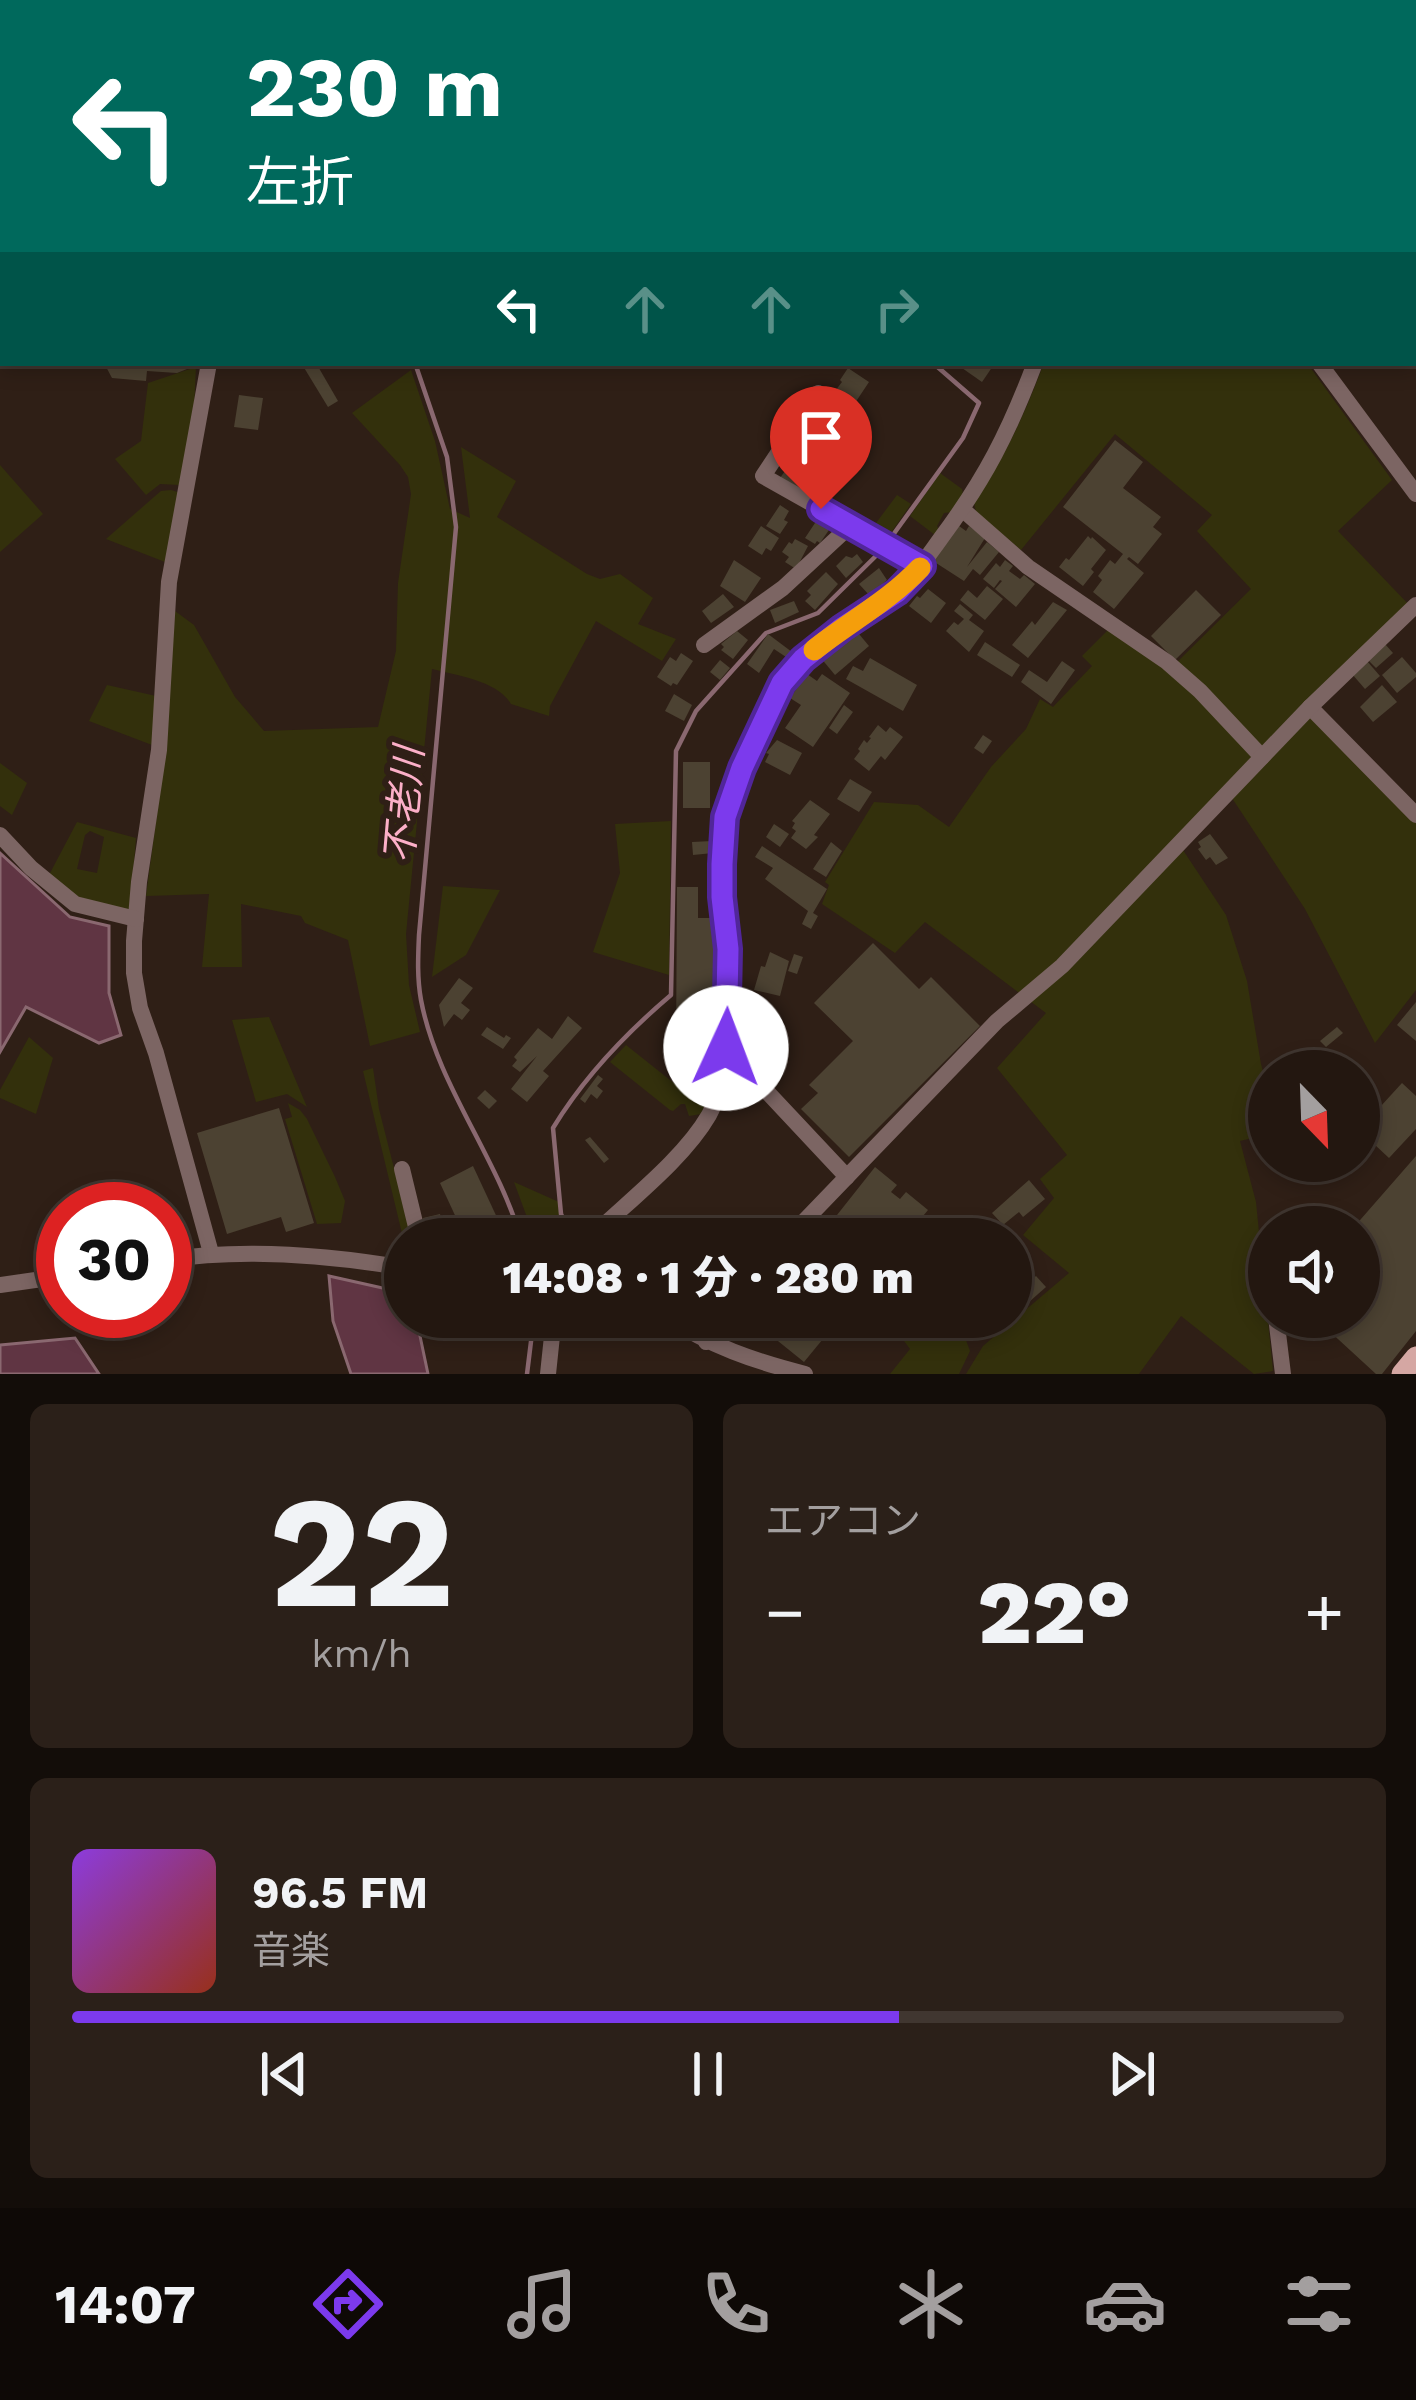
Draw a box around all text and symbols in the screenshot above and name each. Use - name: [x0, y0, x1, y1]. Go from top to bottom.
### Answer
- text: 230 m: [246, 38, 503, 136]
- icon: left: [48, 48, 204, 204]
- text: 左折: [246, 151, 354, 214]
- icon: left: [486, 276, 552, 342]
- icon: ahead: [612, 276, 678, 342]
- icon: ahead: [738, 276, 804, 342]
- icon: right: [864, 276, 930, 342]
- pin: [770, 386, 872, 509]
- icon: arrive: [788, 404, 854, 470]
- water label: 不老川: [376, 741, 432, 865]
- position arrow: [663, 985, 789, 1111]
- north arrow: [1248, 1050, 1380, 1182]
- map controls: [1248, 1050, 1380, 1338]
- speed limit sign: 30: [36, 1182, 192, 1338]
- button: sound: [1248, 1206, 1380, 1338]
- text: 14:08 · 1 分 · 280 m: [502, 1251, 914, 1304]
- text: 22: [269, 1461, 454, 1644]
- text: エアコン: [765, 1498, 921, 1543]
- text: 22°: [978, 1559, 1131, 1665]
- text: −: [765, 1574, 805, 1651]
- text: +: [1304, 1574, 1344, 1651]
- text: km/h: [311, 1631, 412, 1676]
- text: 96.5 FM: [252, 1866, 428, 1919]
- text: 音楽: [252, 1928, 330, 1973]
- icon: previous: [251, 2041, 317, 2107]
- icon: pause: [675, 2041, 741, 2107]
- icon: next: [1099, 2041, 1165, 2107]
- icon: directions: [306, 2262, 390, 2346]
- icon: music: [500, 2262, 584, 2346]
- icon: phone: [694, 2262, 778, 2346]
- icon: climate: [889, 2262, 973, 2346]
- icon: car: [1083, 2262, 1167, 2346]
- icon: filters: [1277, 2262, 1361, 2346]
- text: 14:07: [55, 2273, 196, 2336]

